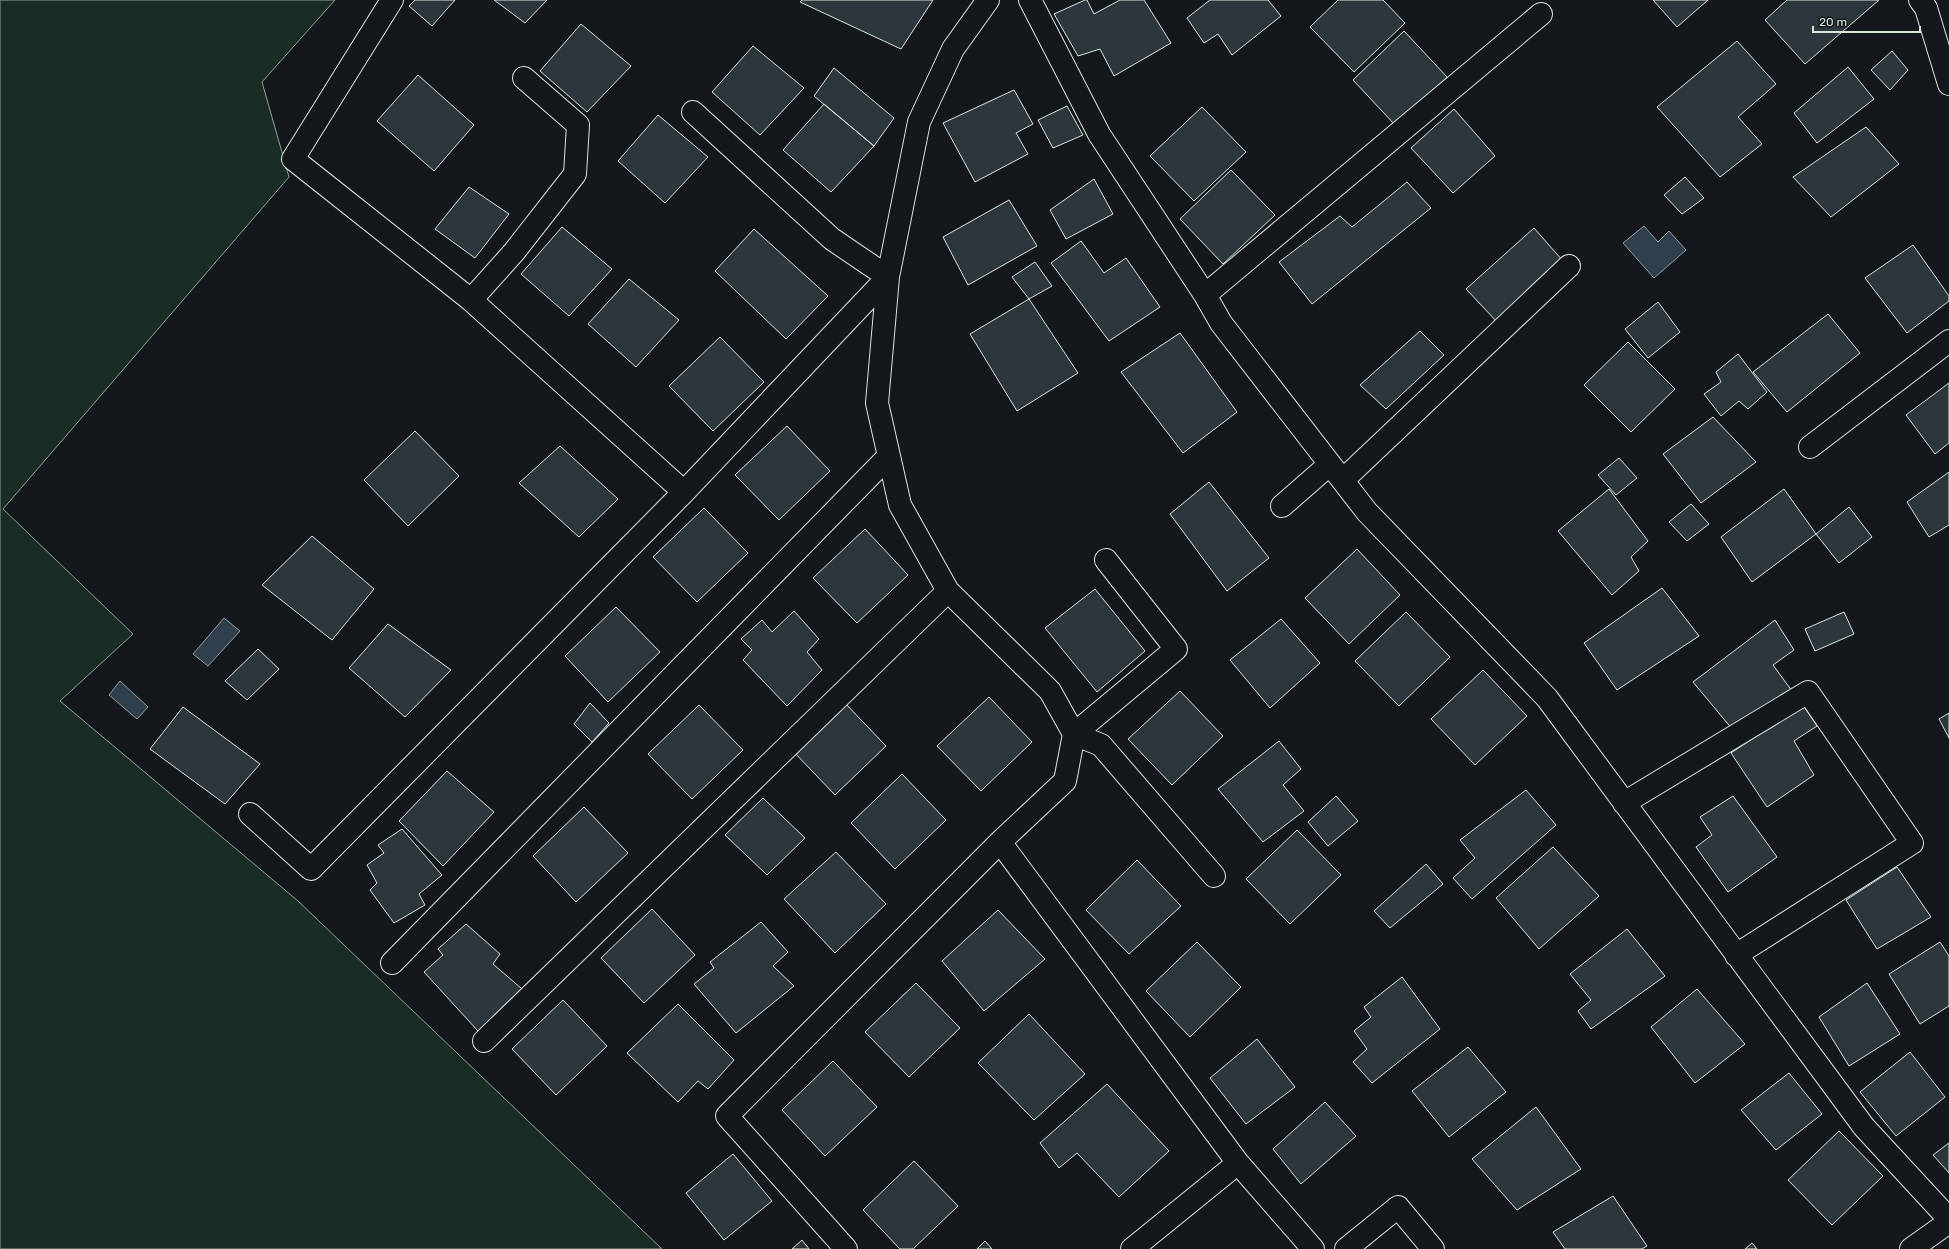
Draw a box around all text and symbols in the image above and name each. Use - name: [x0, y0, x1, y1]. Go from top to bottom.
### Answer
- scale bar: [1813, 8, 1920, 34]
- text: 20 m: [1819, 15, 1847, 29]

